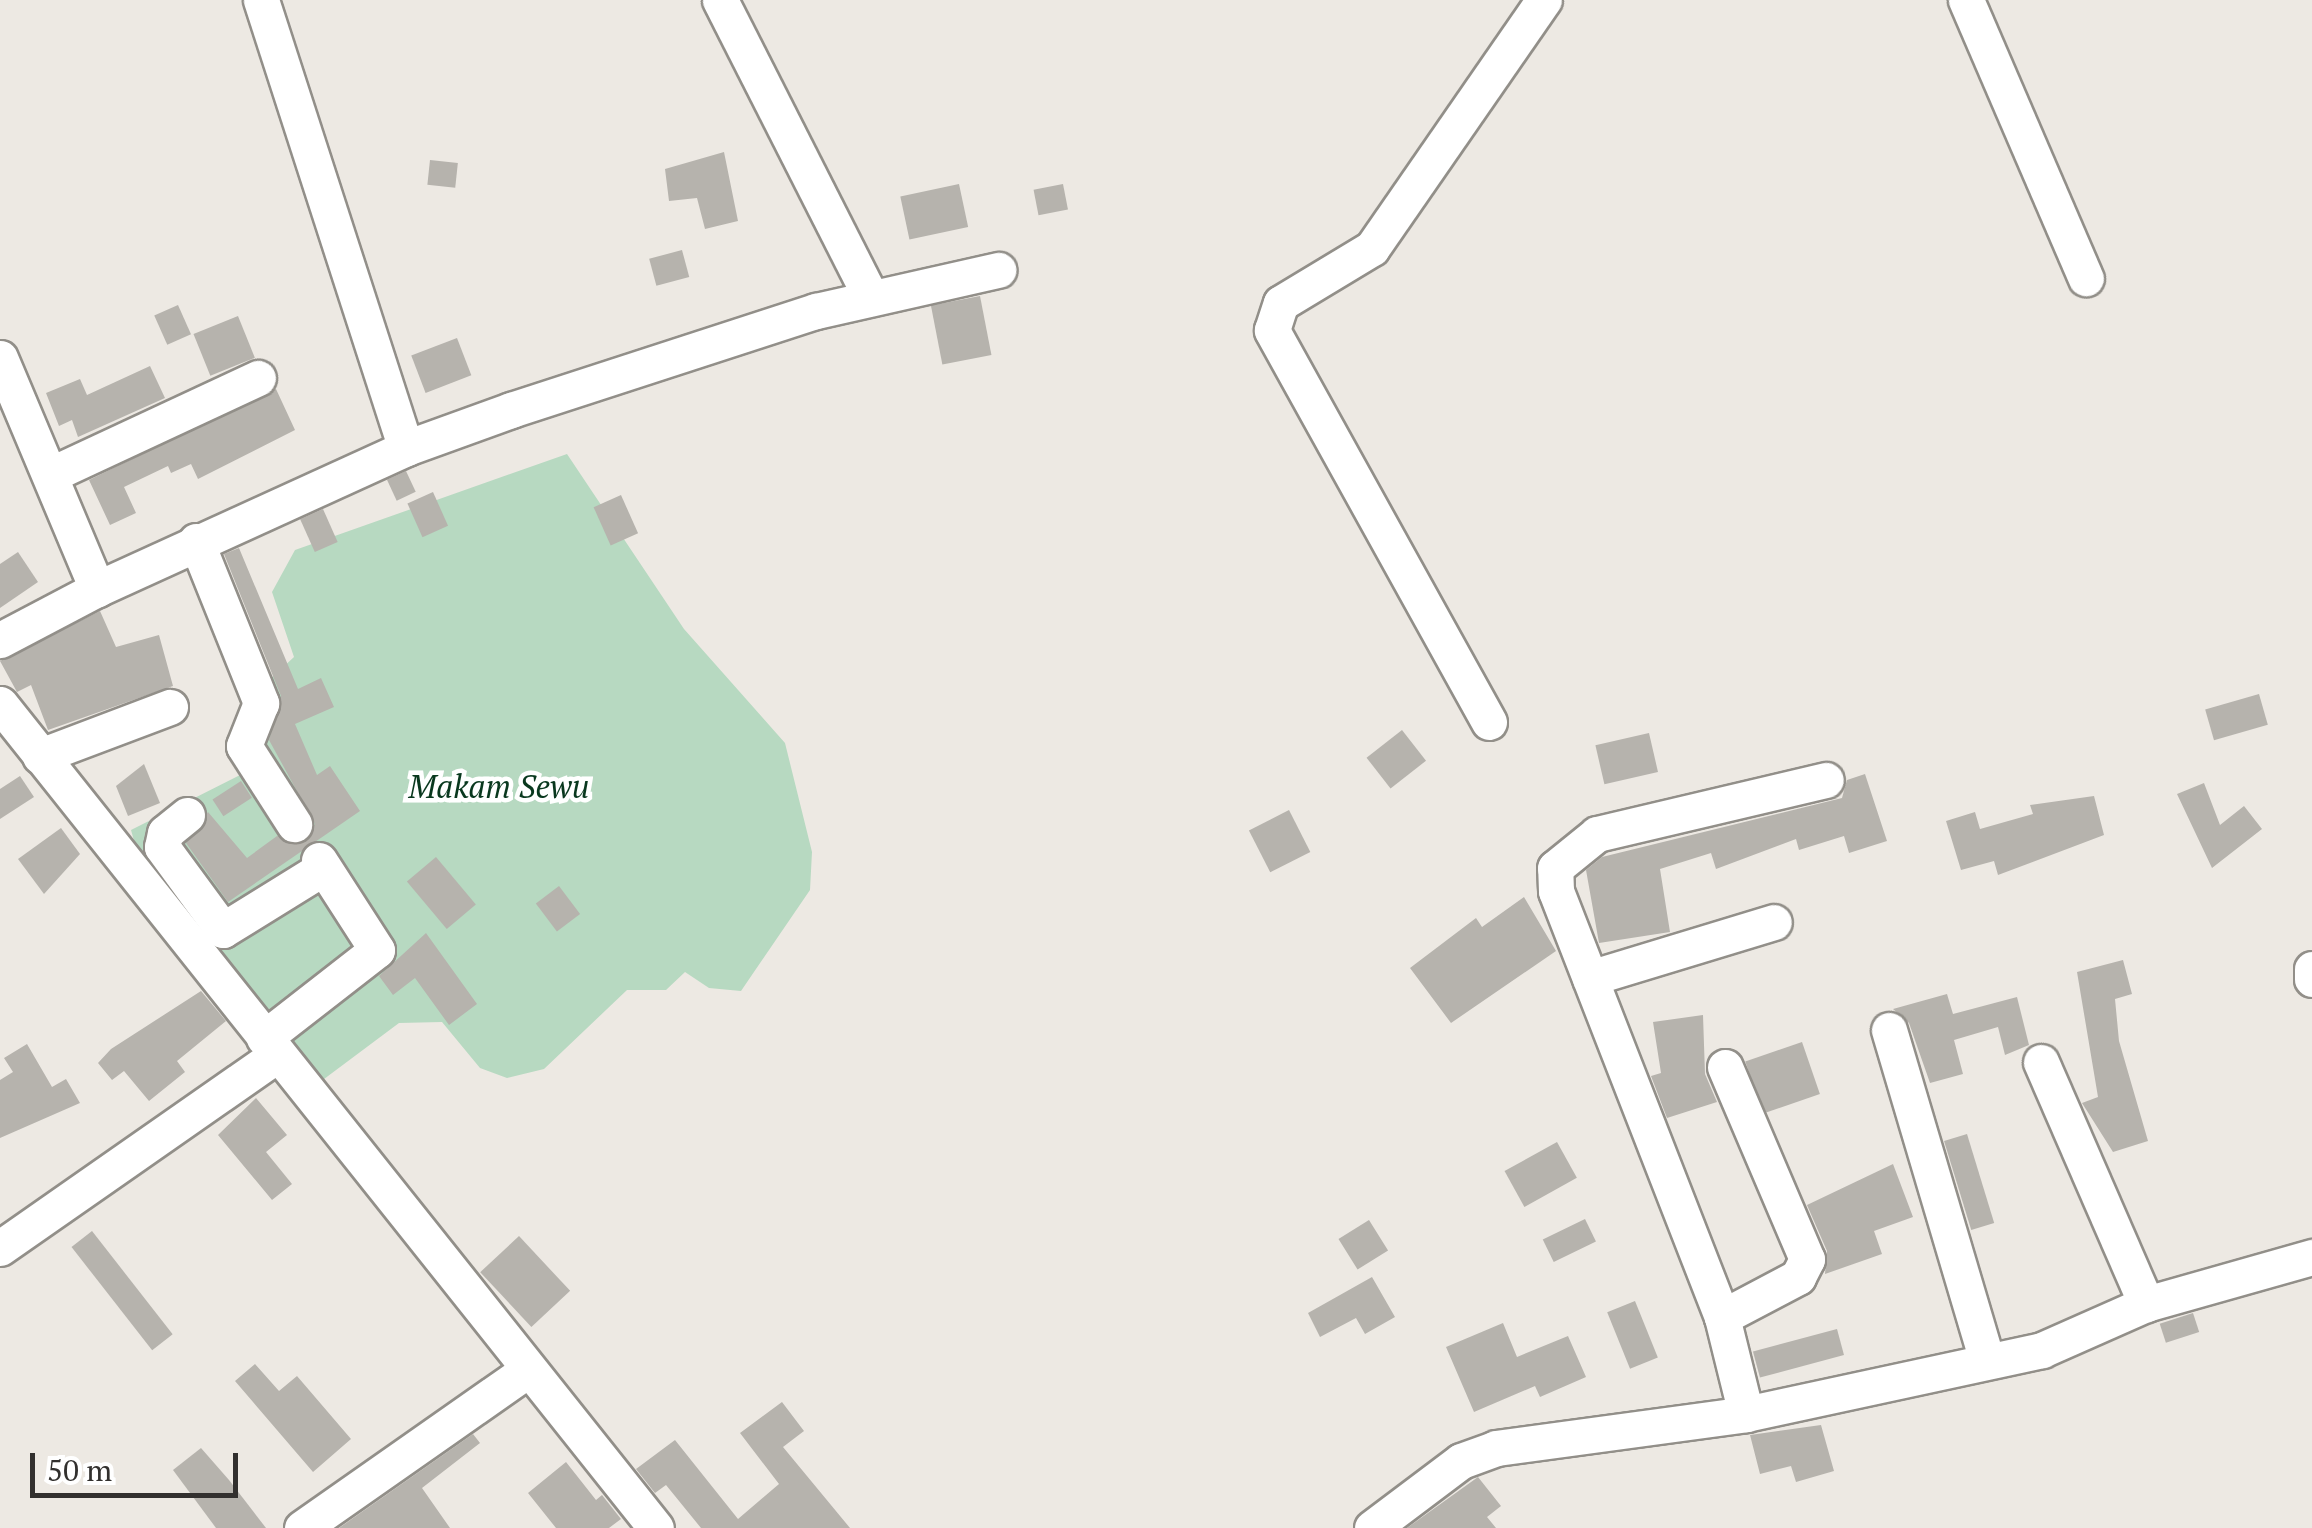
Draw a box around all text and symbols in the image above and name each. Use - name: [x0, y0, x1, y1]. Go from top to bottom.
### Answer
- park label: Makam Sewu: [409, 767, 589, 805]
- scale bar: [35, 1433, 242, 1495]
- text: 50 m: [47, 1450, 112, 1490]

